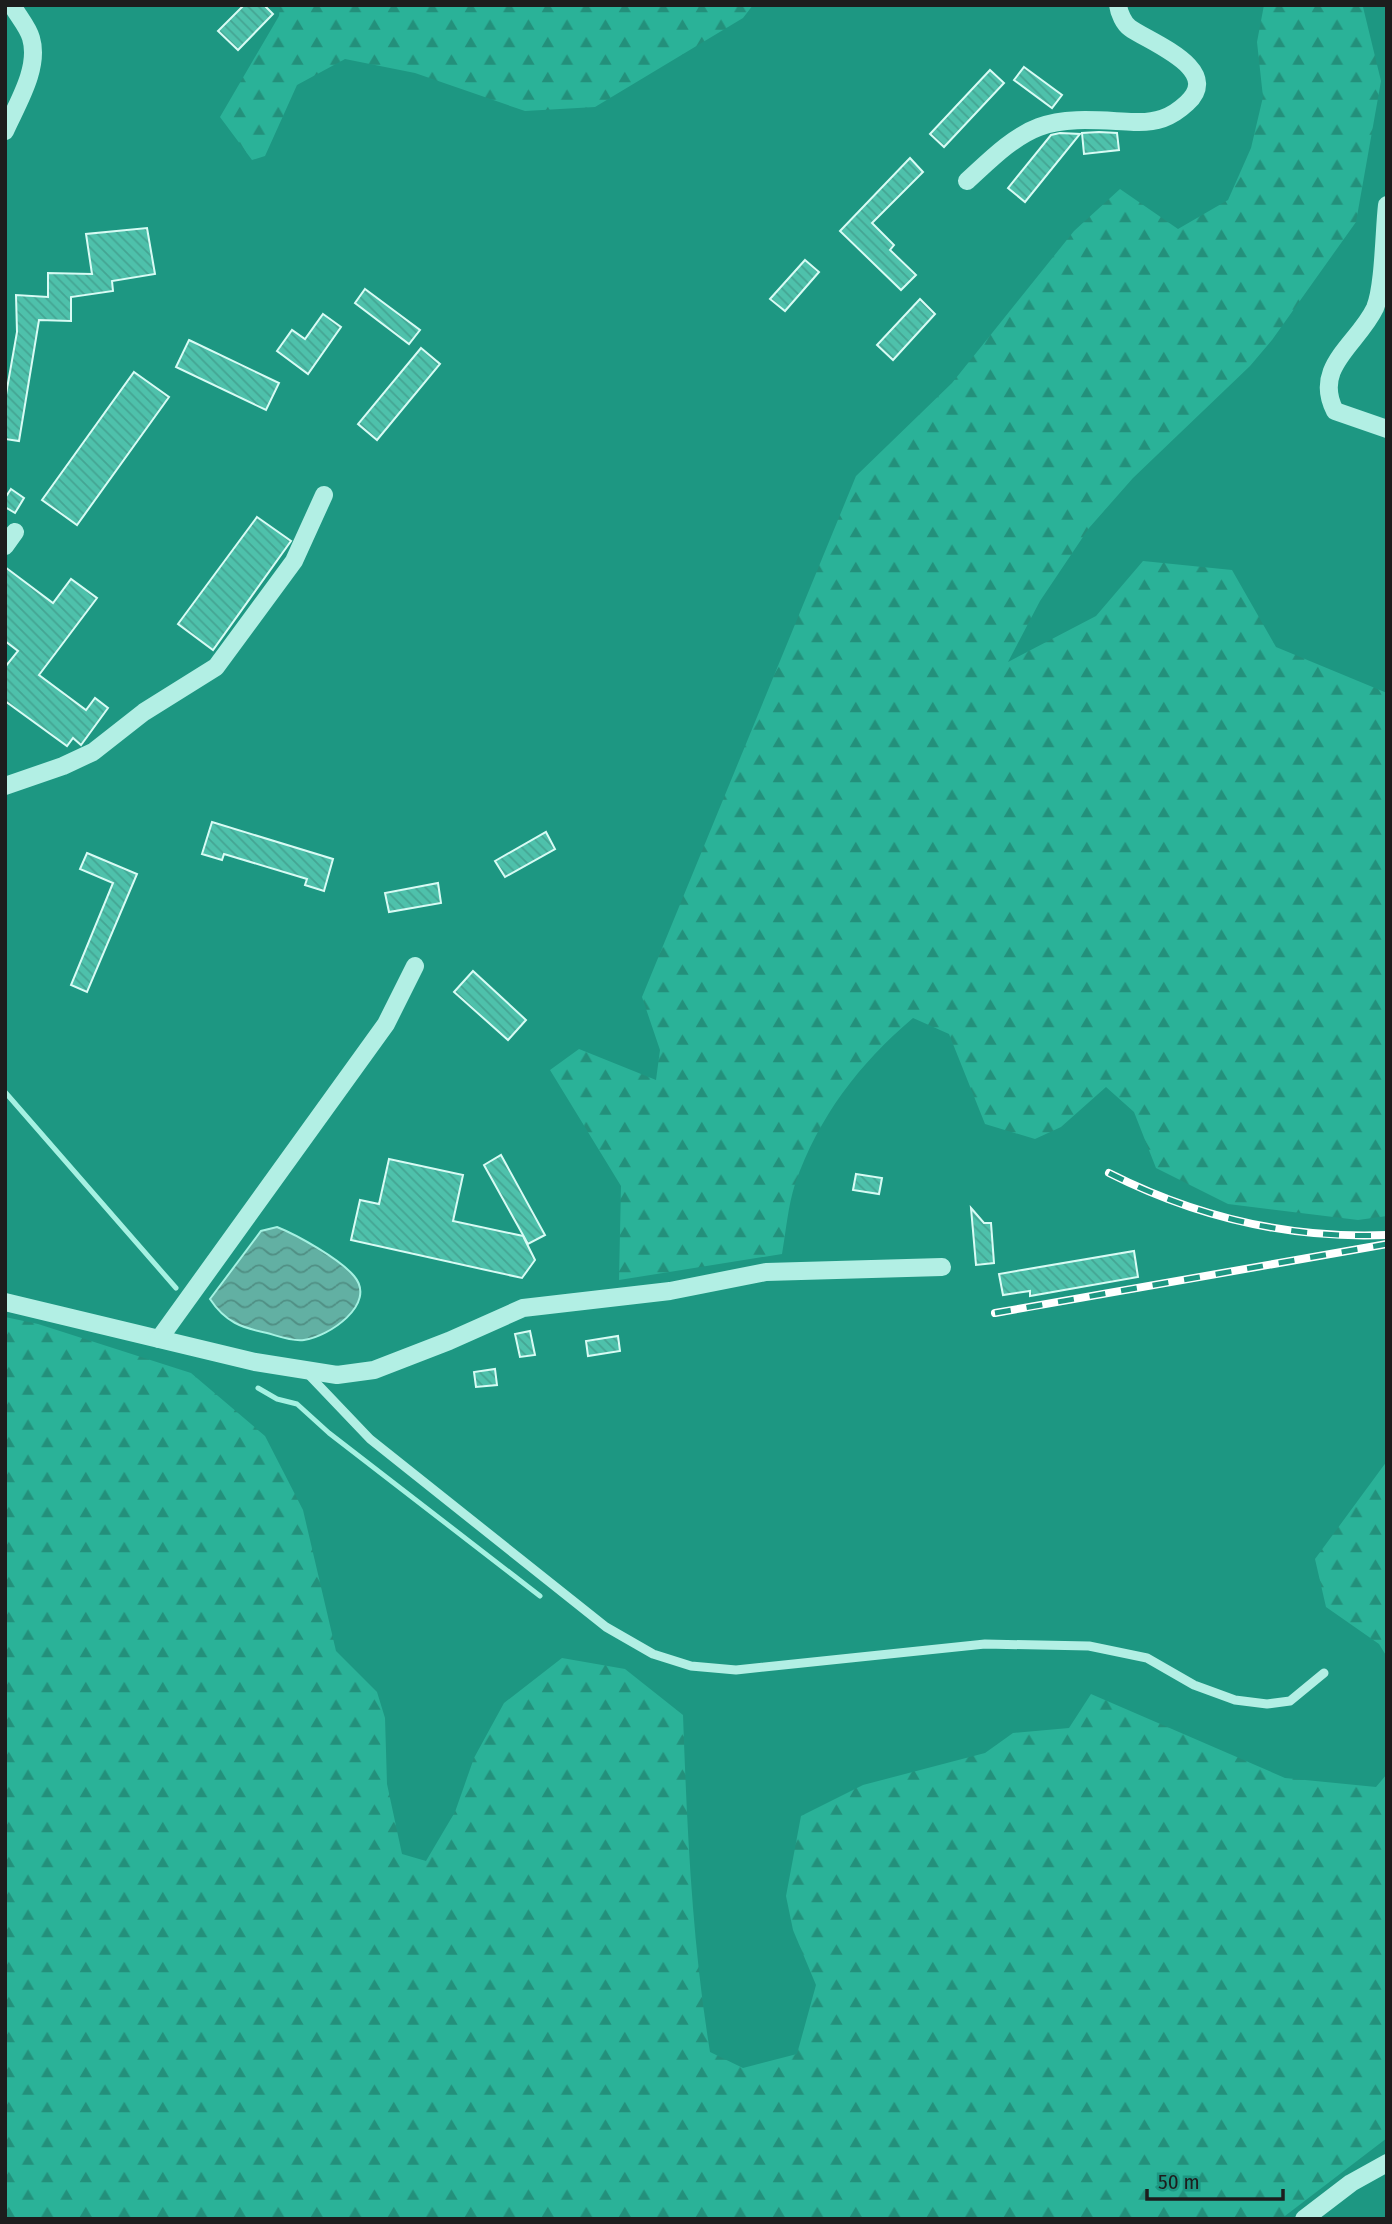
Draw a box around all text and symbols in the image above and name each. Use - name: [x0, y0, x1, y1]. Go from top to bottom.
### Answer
- scale bar: [1147, 2158, 1284, 2202]
- text: 50 m: [1158, 2169, 1200, 2195]

